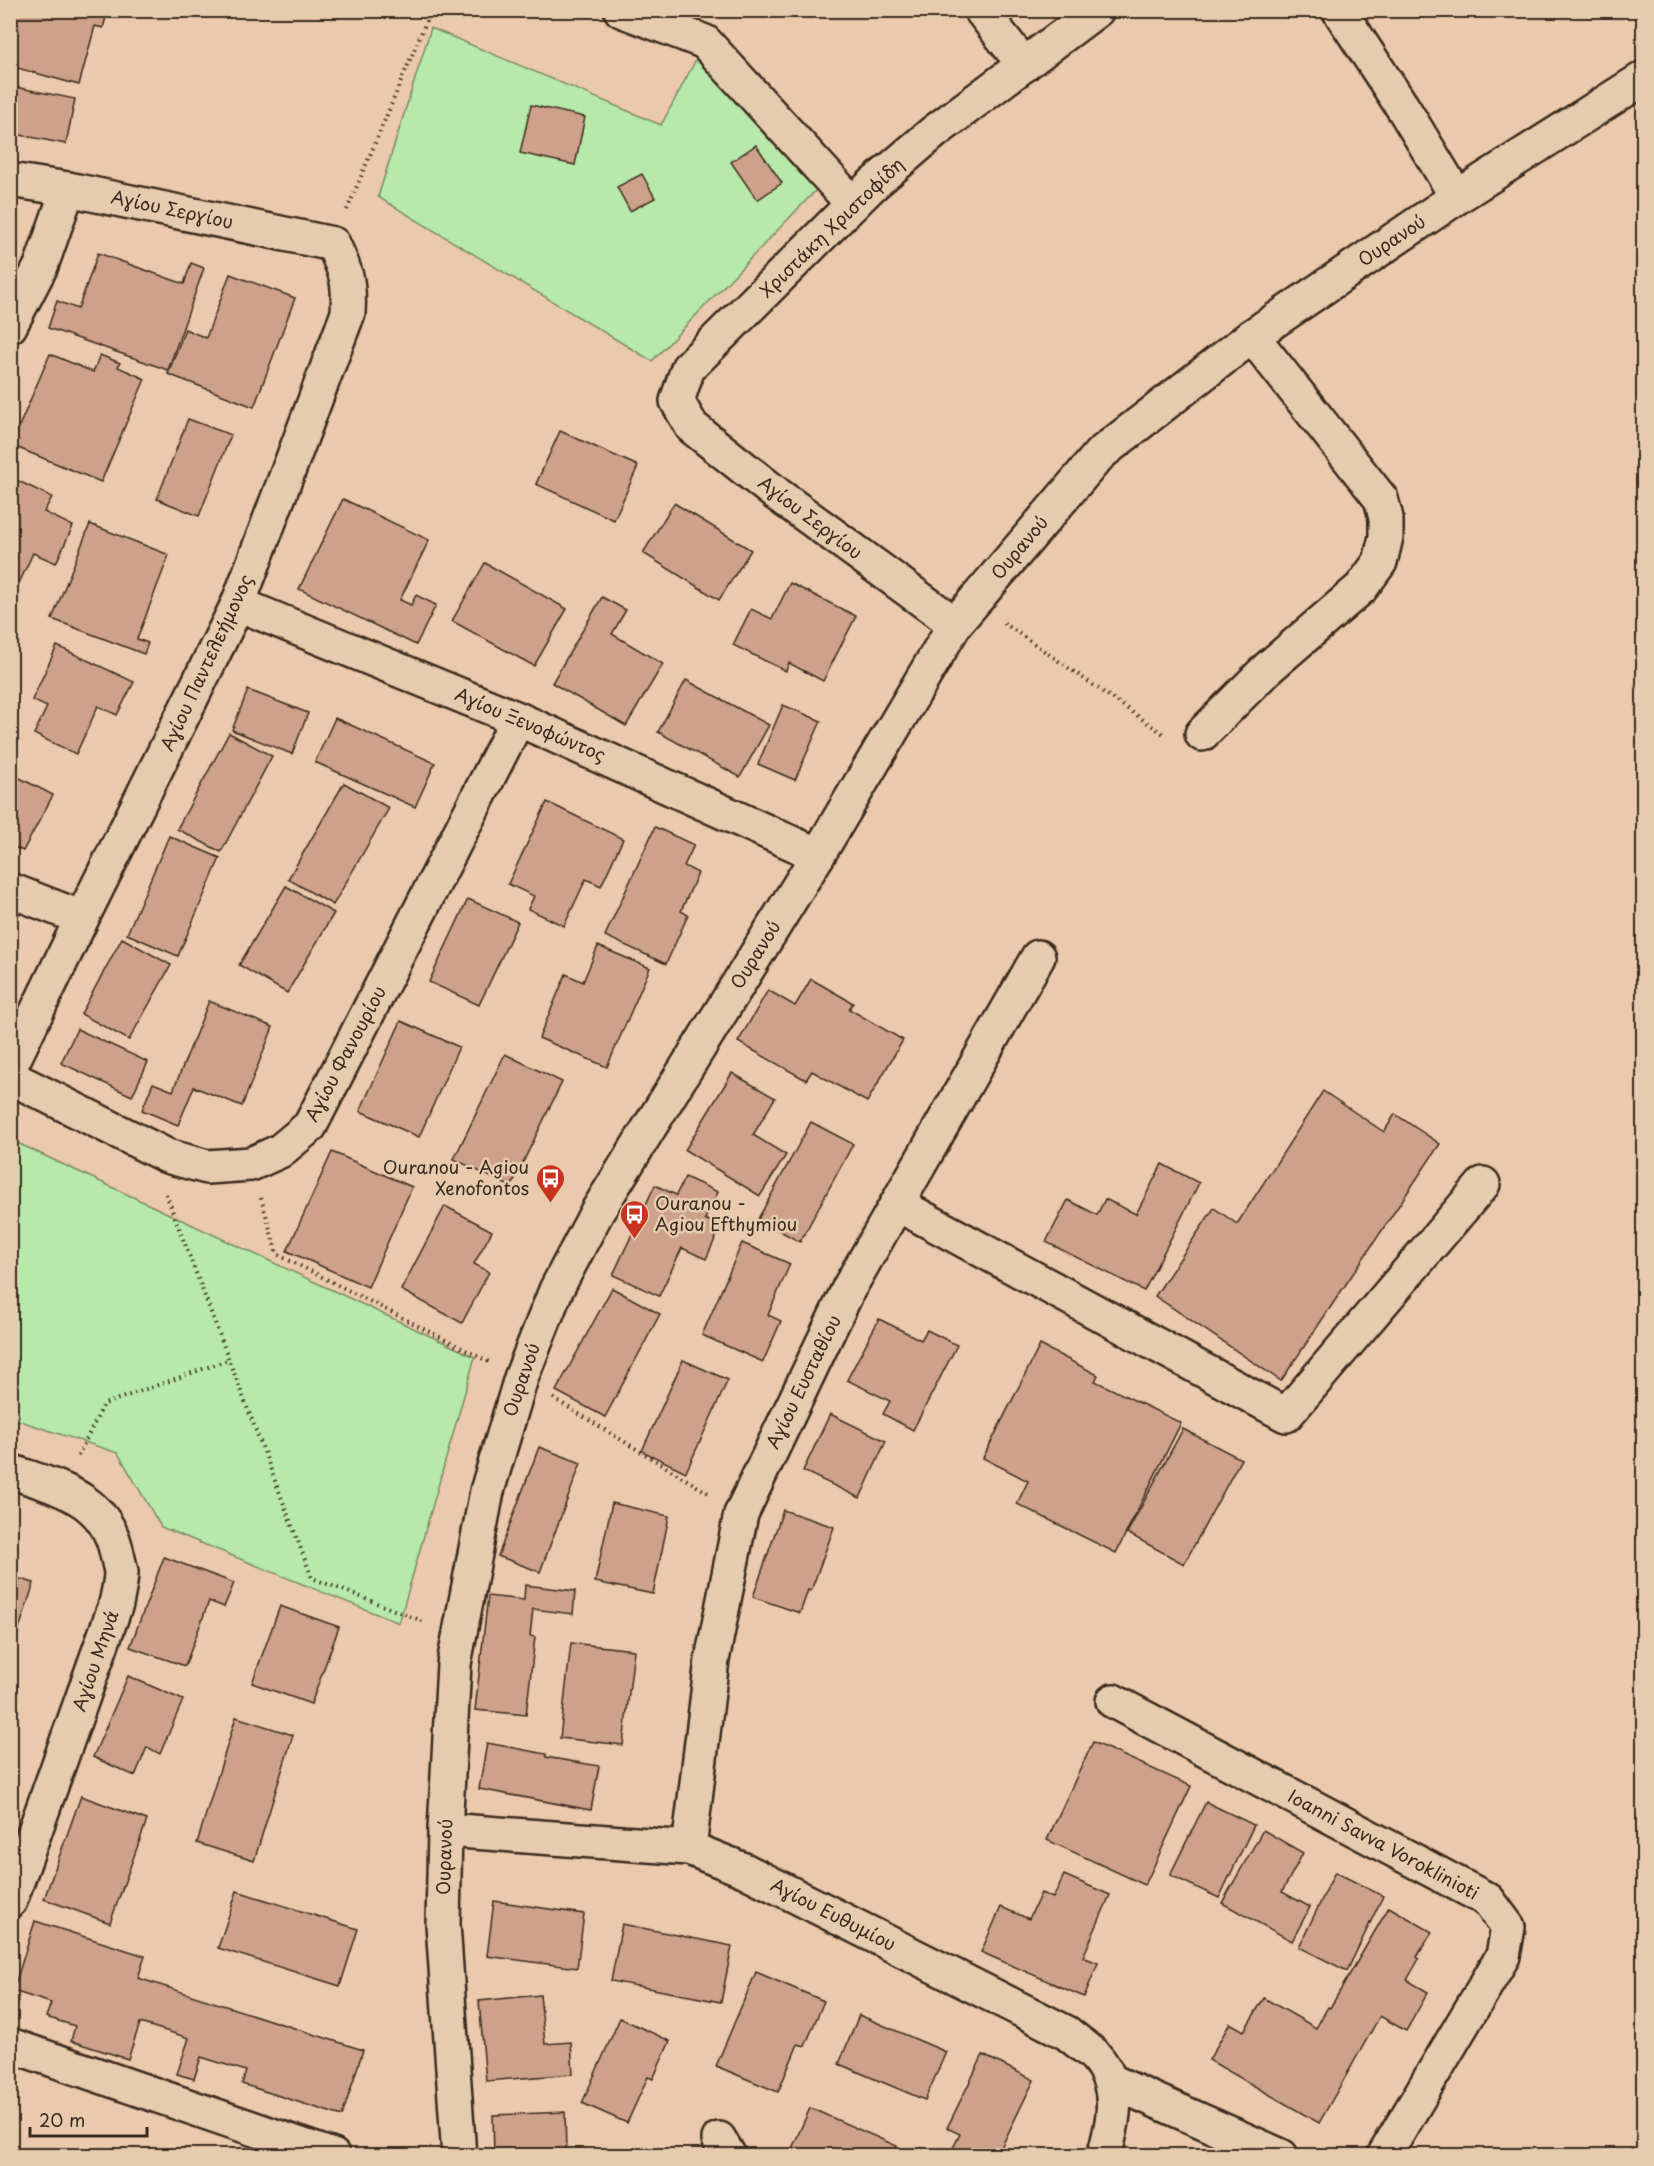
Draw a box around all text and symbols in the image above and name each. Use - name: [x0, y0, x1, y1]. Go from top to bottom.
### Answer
- street label: Χριστάκη Χριστοφίδη: [753, 151, 909, 303]
- street label: Αγίου Σεργίου: [109, 182, 236, 235]
- street label: Ουρανού: [1352, 207, 1430, 272]
- street label: Αγίου Σεργίου: [753, 469, 869, 565]
- street label: Ουρανού: [984, 509, 1054, 585]
- street label: Αγίου Παντελεήμονος: [153, 570, 258, 755]
- street label: Αγίου Ξενοφώντος: [451, 680, 610, 768]
- street label: Ουρανού: [723, 915, 786, 994]
- street label: Αγίου Φανουρίου: [297, 981, 392, 1126]
- place label: Ouranou - Agiou Xenofontos: [383, 1153, 529, 1201]
- bus stop icon: Ouranou - Agiou Xenofontos: [534, 1162, 566, 1204]
- place label: Ouranou - Agiou Efthymiou: [655, 1189, 797, 1237]
- bus stop icon: Ouranou - Agiou Efthymiou: [618, 1198, 650, 1240]
- street label: Αγίου Ευσταθίου: [758, 1310, 847, 1453]
- street label: Ουρανού: [495, 1339, 546, 1420]
- street label: Αγίου Μηνά: [65, 1606, 125, 1715]
- street label: Ioanni Savva Voroklinioti: [1283, 1782, 1484, 1906]
- street label: Ουρανού: [429, 1818, 458, 1896]
- street label: Αγίου Ευθυμίου: [766, 1870, 901, 1957]
- scale bar: [30, 2100, 147, 2138]
- text: 20 m: [39, 2106, 85, 2133]

